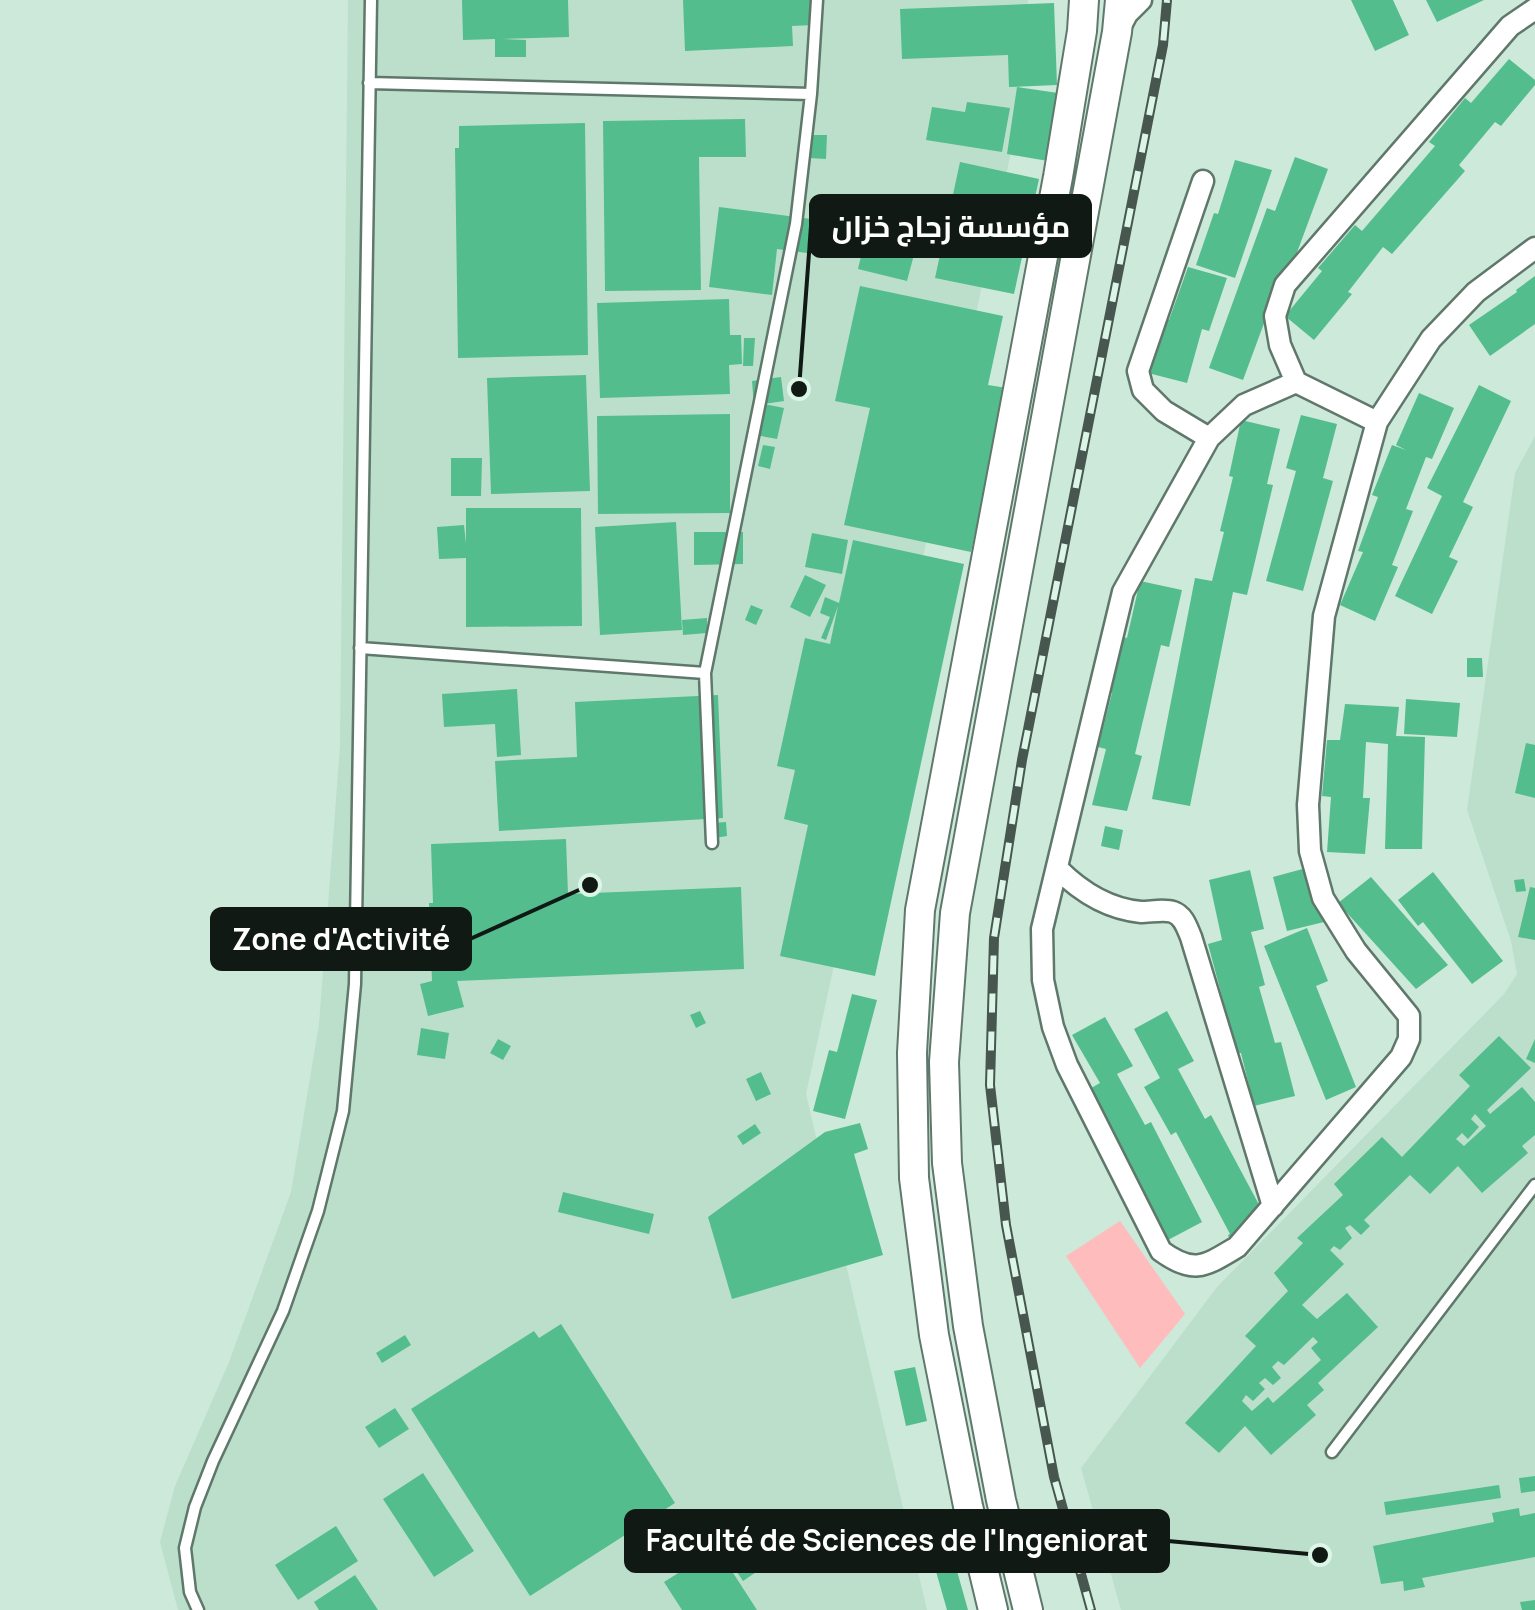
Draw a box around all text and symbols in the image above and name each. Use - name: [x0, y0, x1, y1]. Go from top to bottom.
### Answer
- callout: مؤسسة زجاج خزان: [811, 196, 1090, 256]
- text: مؤسسة زجاج خزان: [832, 205, 1070, 247]
- callout: Zone d'Activité: [212, 909, 470, 969]
- text: Zone d'Activité: [232, 918, 450, 959]
- callout: Faculté de Sciences de l'Ingeniorat: [626, 1511, 1168, 1571]
- text: Faculté de Sciences de l'Ingeniorat: [646, 1519, 1148, 1560]

